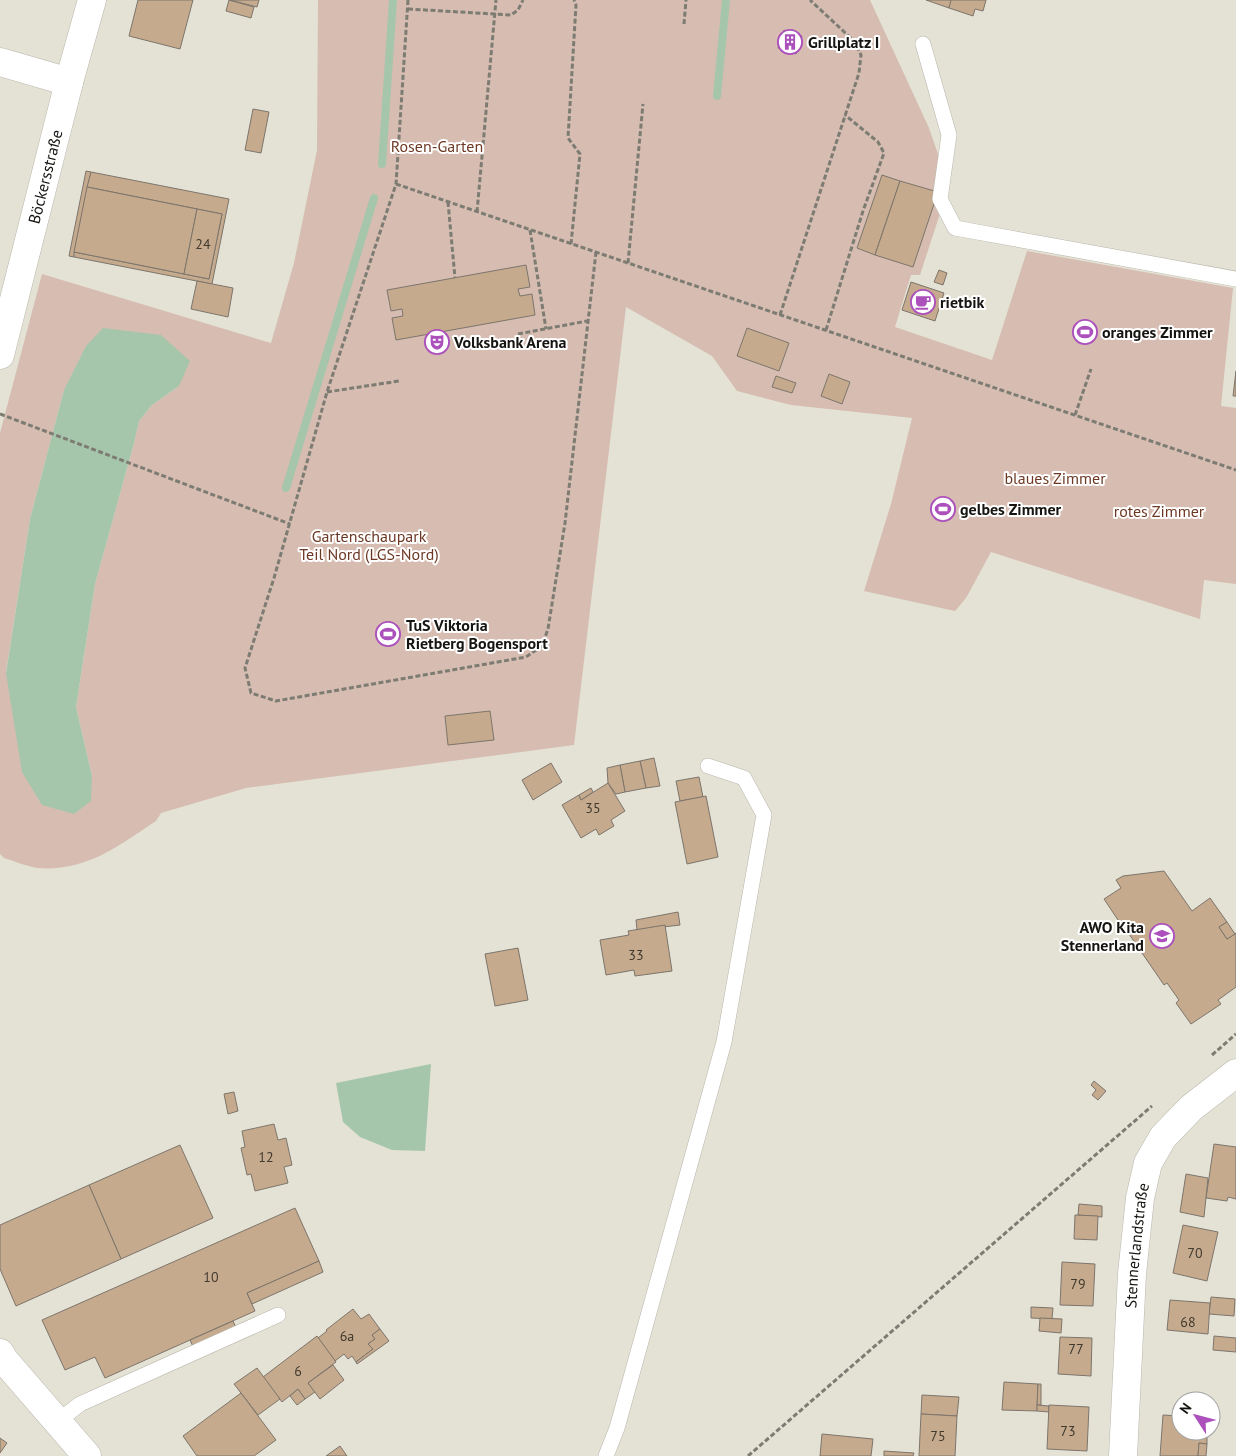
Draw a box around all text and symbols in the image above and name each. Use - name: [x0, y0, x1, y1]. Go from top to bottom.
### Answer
- building icon: Grillplatz I: [777, 29, 803, 55]
- place label: Grillplatz I: [808, 32, 879, 52]
- street label: Böckersstraße: [24, 128, 67, 226]
- park label: Rosen-Garten: [391, 136, 483, 156]
- house number: 24: [195, 235, 211, 253]
- cafe icon: rietbik: [910, 289, 936, 315]
- place label: rietbik: [940, 292, 985, 312]
- sports icon: oranges Zimmer: [1072, 319, 1098, 345]
- place label: oranges Zimmer: [1102, 322, 1213, 342]
- theatre icon: Volksbank Arena: [424, 329, 450, 355]
- place label: Volksbank Arena: [453, 332, 567, 352]
- park label: blaues Zimmer: [1004, 468, 1106, 488]
- sports icon: gelbes Zimmer: [930, 496, 956, 522]
- place label: gelbes Zimmer: [960, 499, 1062, 519]
- park label: rotes Zimmer: [1114, 501, 1205, 521]
- park label: Gartenschaupark Teil Nord (LGS-Nord): [299, 526, 439, 564]
- place label: TuS Viktoria Rietberg Bogensport: [406, 615, 548, 653]
- sports icon: TuS Viktoria Rietberg Bogensport: [375, 621, 401, 647]
- house number: 35: [585, 799, 601, 817]
- place label: AWO Kita Stennerland: [1061, 917, 1144, 955]
- school or university icon: AWO Kita Stennerland: [1149, 923, 1175, 949]
- house number: 33: [628, 946, 644, 964]
- house number: 12: [258, 1148, 274, 1166]
- street label: Stennerlandstraße: [1120, 1181, 1153, 1309]
- house number: 70: [1187, 1244, 1203, 1262]
- house number: 10: [203, 1268, 219, 1286]
- house number: 79: [1070, 1275, 1086, 1293]
- house number: 68: [1180, 1313, 1196, 1331]
- house number: 6a: [340, 1327, 354, 1345]
- house number: 77: [1068, 1340, 1084, 1358]
- house number: 6: [294, 1362, 302, 1380]
- north arrow: [1171, 1391, 1221, 1441]
- text: N: [1175, 1399, 1195, 1417]
- house number: 73: [1060, 1422, 1076, 1440]
- house number: 75: [930, 1427, 946, 1445]

